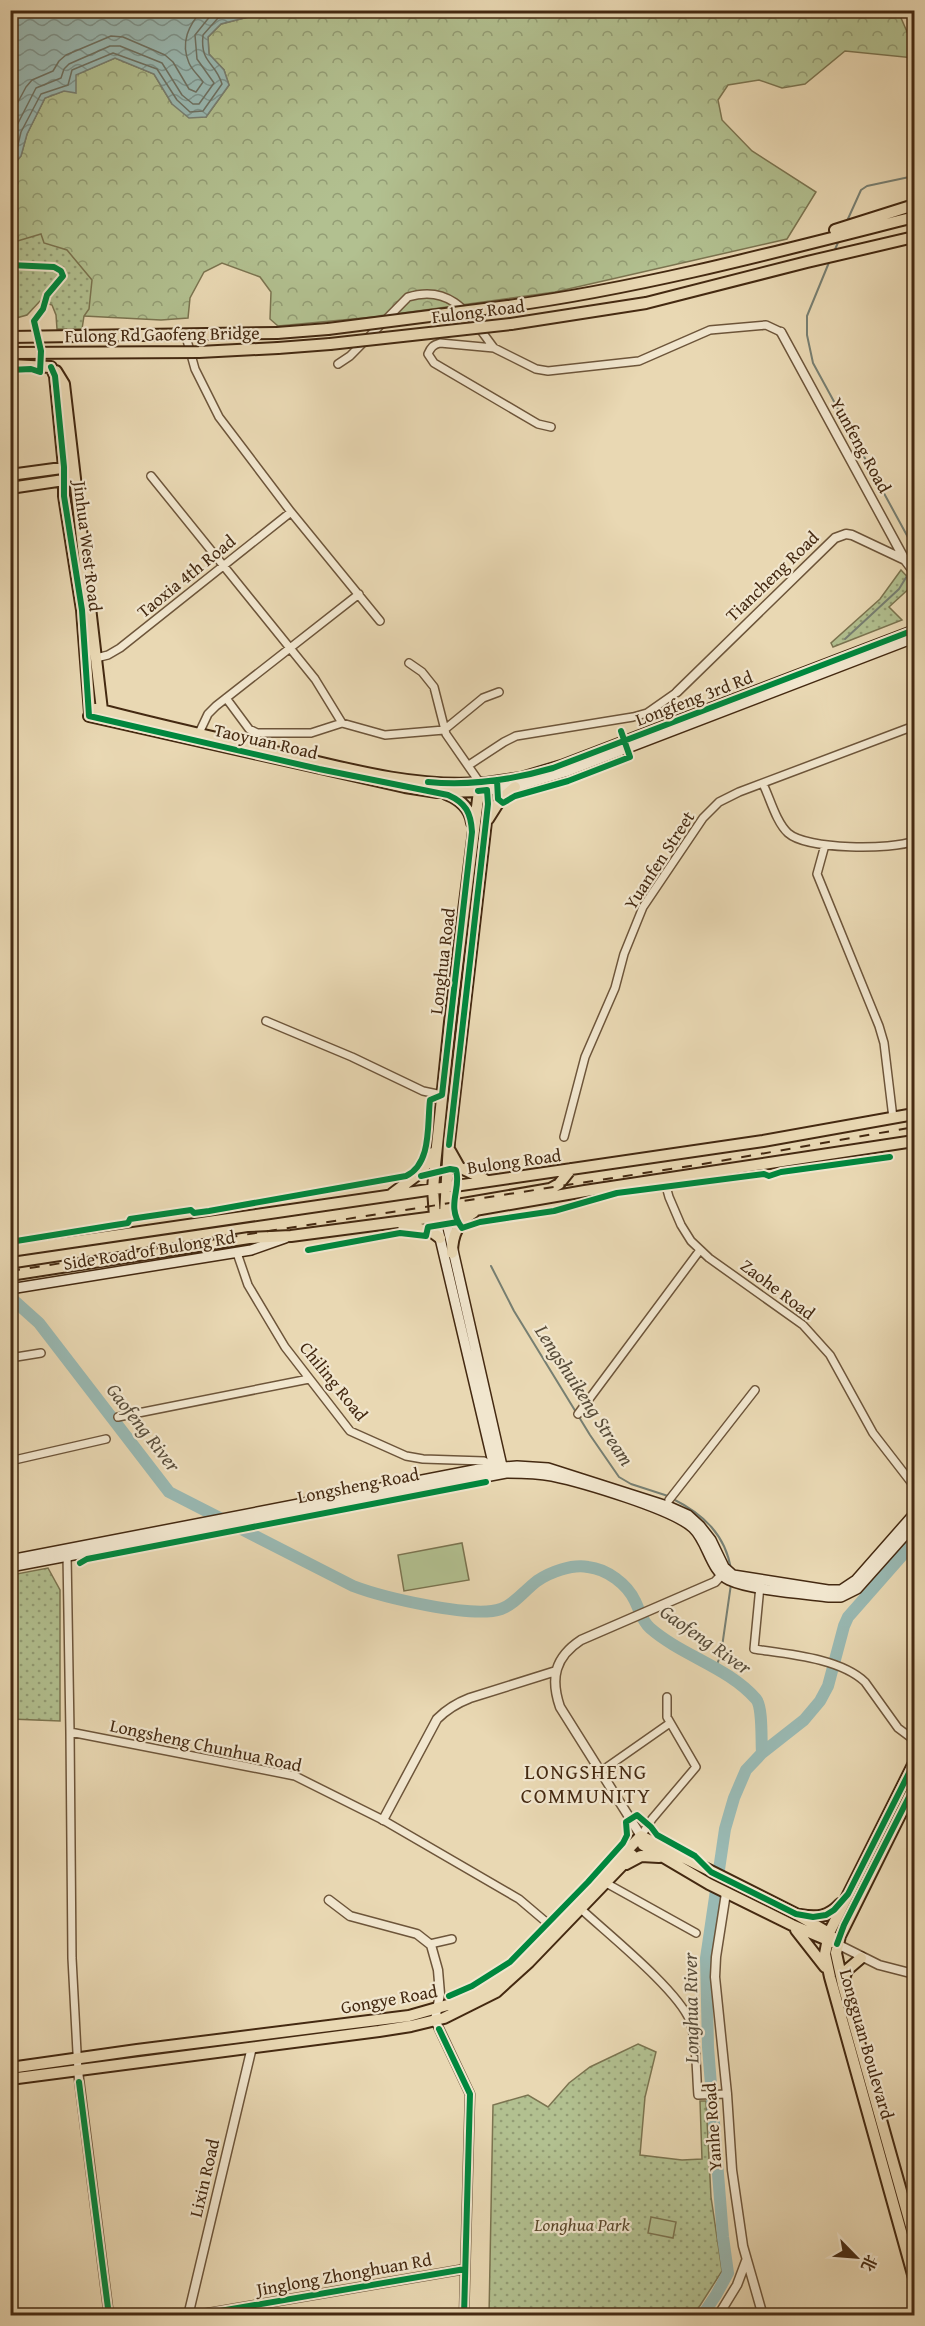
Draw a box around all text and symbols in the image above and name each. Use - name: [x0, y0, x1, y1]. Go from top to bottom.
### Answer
- street label: Fulong Road: [430, 292, 526, 330]
- street label: Fulong Rd Gaofeng Bridge: [64, 319, 260, 349]
- street label: Yunfeng Road: [824, 392, 899, 498]
- street label: Jinhua West Road: [66, 477, 109, 613]
- street label: Tiancheng Road: [719, 524, 825, 628]
- street label: Taoxia 4th Road: [131, 527, 241, 624]
- street label: Longfeng 3rd Rd: [631, 663, 757, 733]
- street label: Taoyuan Road: [211, 716, 321, 766]
- street label: Yuanfen Street: [617, 805, 701, 915]
- street label: Longhua Road: [422, 906, 462, 1016]
- street label: Bulong Road: [465, 1141, 563, 1181]
- street label: Side Road of Bulong Rd: [61, 1223, 237, 1277]
- street label: Zaohe Road: [735, 1252, 821, 1326]
- water label: Lengshuikeng Stream: [528, 1318, 642, 1472]
- street label: Chiling Road: [293, 1335, 375, 1427]
- water label: Gaofeng River: [100, 1376, 188, 1478]
- street label: Longsheng Road: [295, 1460, 422, 1510]
- water label: Gaofeng River: [654, 1597, 758, 1682]
- street label: Longsheng Chunhua Road: [108, 1711, 305, 1779]
- district label: LONGSHENG COMMUNITY: [521, 1756, 651, 1811]
- water label: Longhua River: [675, 1952, 705, 2065]
- street label: Longguan Boulevard: [833, 1966, 901, 2123]
- street label: Gongye Road: [339, 1977, 440, 2021]
- street label: Yanhe Road: [695, 2082, 729, 2172]
- street label: Lixin Road: [182, 2136, 226, 2220]
- park label: Longhua Park: [533, 2211, 630, 2238]
- north arrow: [826, 2227, 886, 2287]
- street label: Jinglong Zhonghuan Rd: [252, 2245, 434, 2303]
- text: 北: [855, 2251, 884, 2276]

